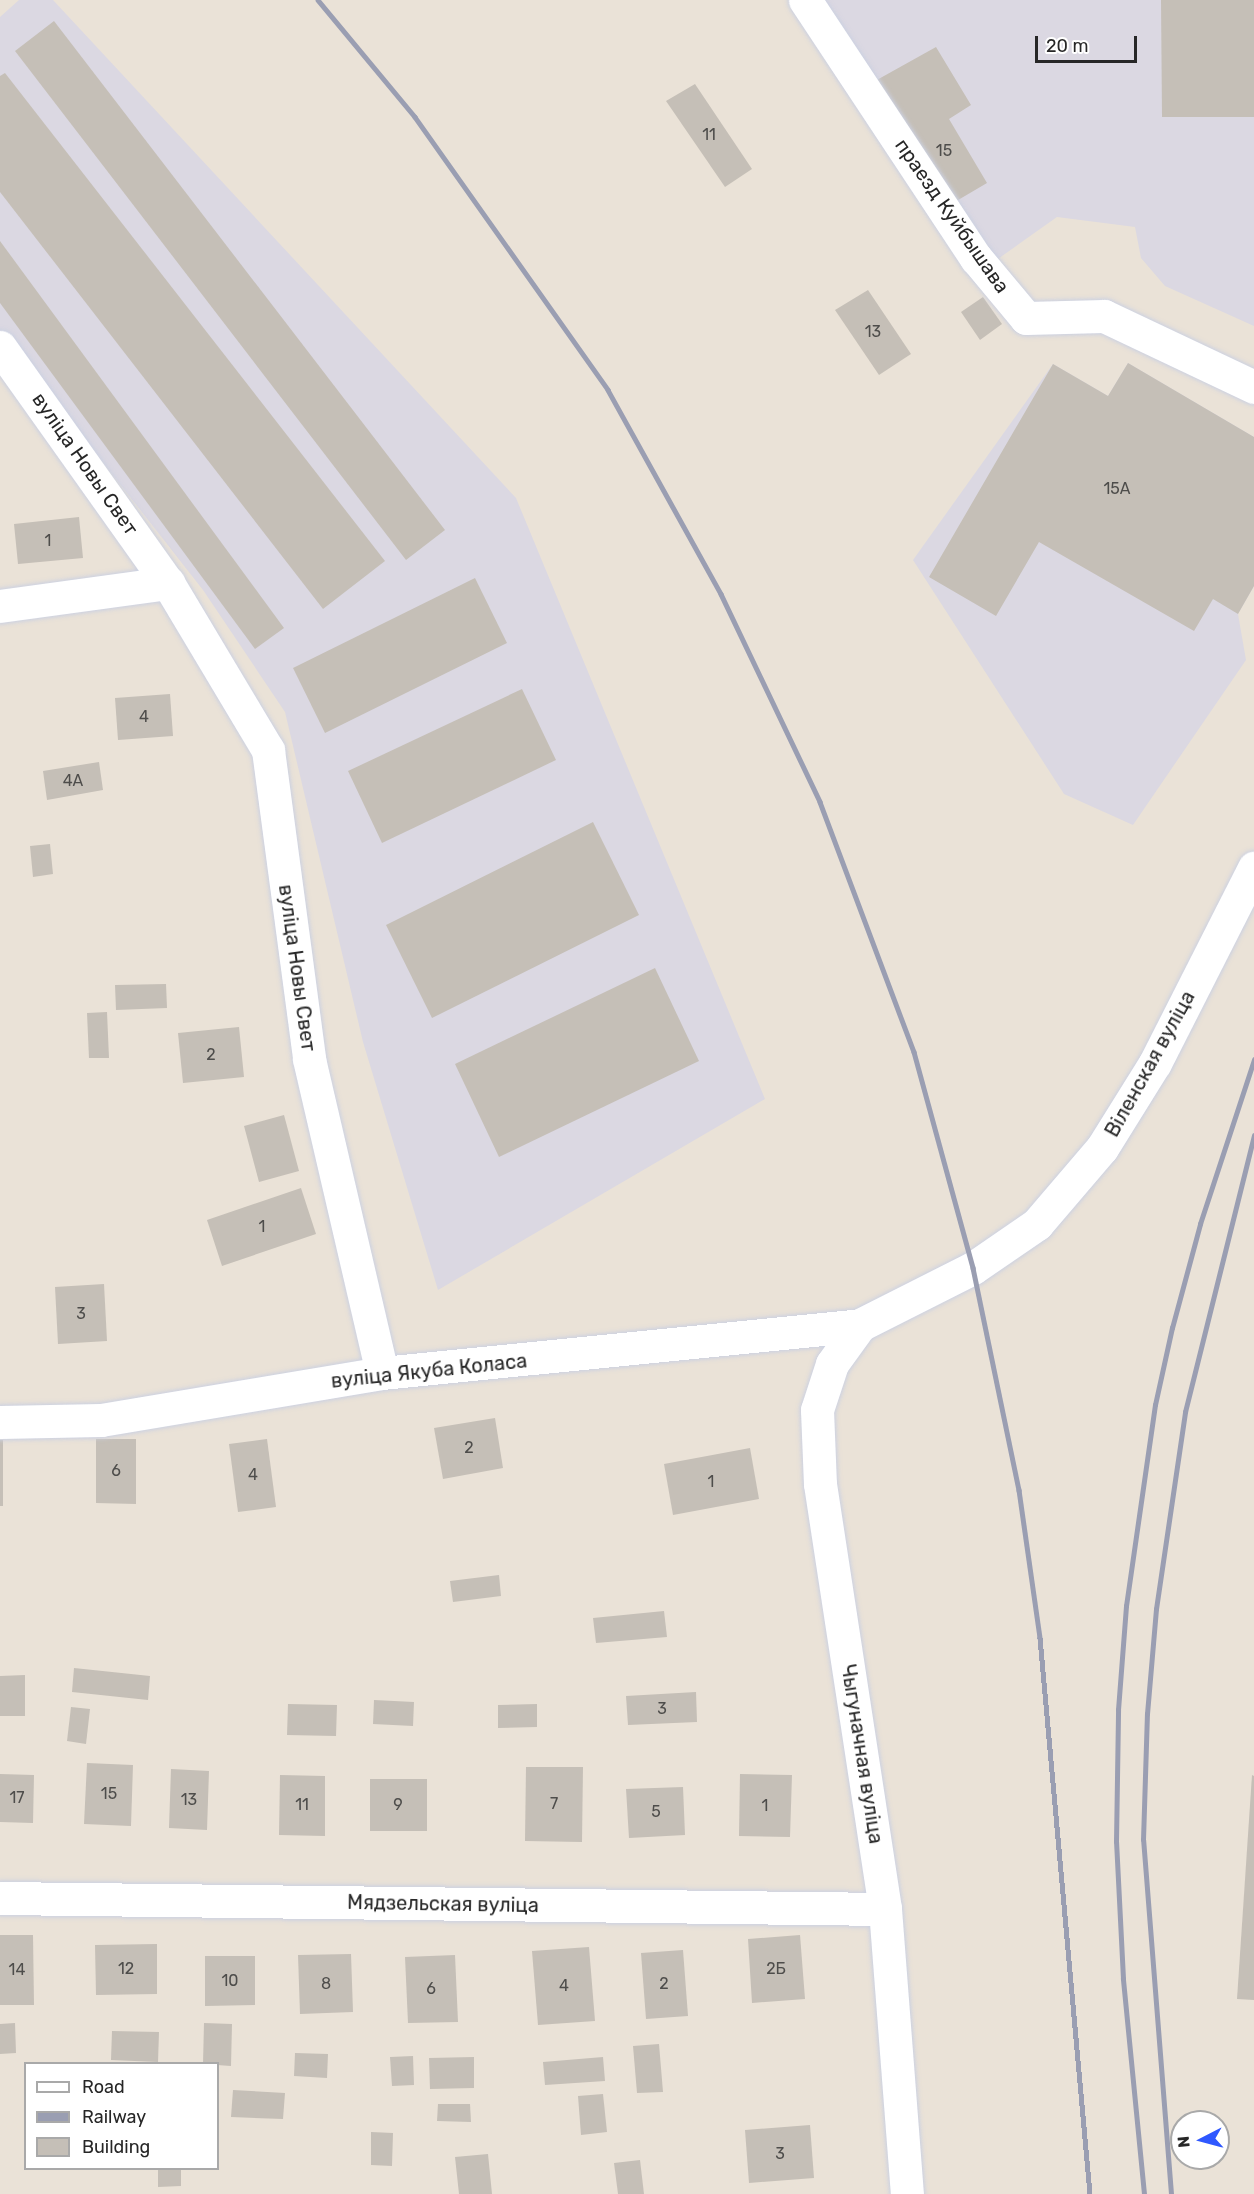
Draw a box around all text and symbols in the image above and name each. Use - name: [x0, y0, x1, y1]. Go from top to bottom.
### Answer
- scale bar: [1038, 24, 1140, 62]
- text: 20 m: [1046, 35, 1088, 57]
- house number: 11: [702, 125, 716, 145]
- street label: праезд Куйбышава: [890, 134, 1014, 298]
- house number: 15: [936, 141, 952, 161]
- house number: 13: [865, 322, 881, 342]
- street label: вуліца Новы Свет: [27, 388, 143, 540]
- house number: 15А: [1103, 479, 1131, 499]
- house number: 1: [45, 531, 51, 551]
- house number: 4: [139, 707, 149, 727]
- house number: 4А: [63, 771, 83, 791]
- street label: вуліца Новы Свет: [273, 883, 321, 1053]
- street label: Віленская вуліца: [1100, 987, 1200, 1141]
- house number: 2: [206, 1045, 216, 1065]
- house number: 1: [259, 1217, 265, 1237]
- house number: 3: [76, 1304, 86, 1324]
- street label: вуліца Якуба Коласа: [330, 1349, 528, 1393]
- house number: 2: [464, 1438, 474, 1458]
- house number: 6: [111, 1461, 121, 1481]
- house number: 4: [248, 1465, 258, 1485]
- house number: 1: [708, 1472, 714, 1492]
- street label: Чыгуначная вуліца: [836, 1663, 888, 1845]
- house number: 3: [657, 1699, 667, 1719]
- house number: 15: [101, 1784, 117, 1804]
- house number: 17: [9, 1788, 25, 1808]
- house number: 13: [181, 1790, 197, 1810]
- house number: 7: [550, 1794, 558, 1814]
- house number: 11: [295, 1795, 309, 1815]
- house number: 9: [393, 1795, 403, 1815]
- house number: 1: [762, 1796, 768, 1816]
- house number: 5: [651, 1802, 661, 1822]
- street label: Мядзельская вуліца: [347, 1890, 539, 1918]
- house number: 12: [118, 1959, 134, 1979]
- house number: 2Б: [766, 1959, 786, 1979]
- house number: 14: [9, 1960, 25, 1980]
- house number: 10: [221, 1971, 239, 1991]
- house number: 8: [321, 1974, 331, 1994]
- house number: 2: [659, 1974, 669, 1994]
- house number: 4: [559, 1976, 569, 1996]
- house number: 6: [426, 1979, 436, 1999]
- legend: [24, 2062, 219, 2170]
- text: Road: [82, 2076, 125, 2098]
- text: Railway: [82, 2106, 146, 2128]
- north arrow: [1170, 2110, 1230, 2170]
- text: N: [1174, 2135, 1194, 2148]
- text: Building: [82, 2136, 150, 2158]
- house number: 3: [775, 2144, 785, 2164]

